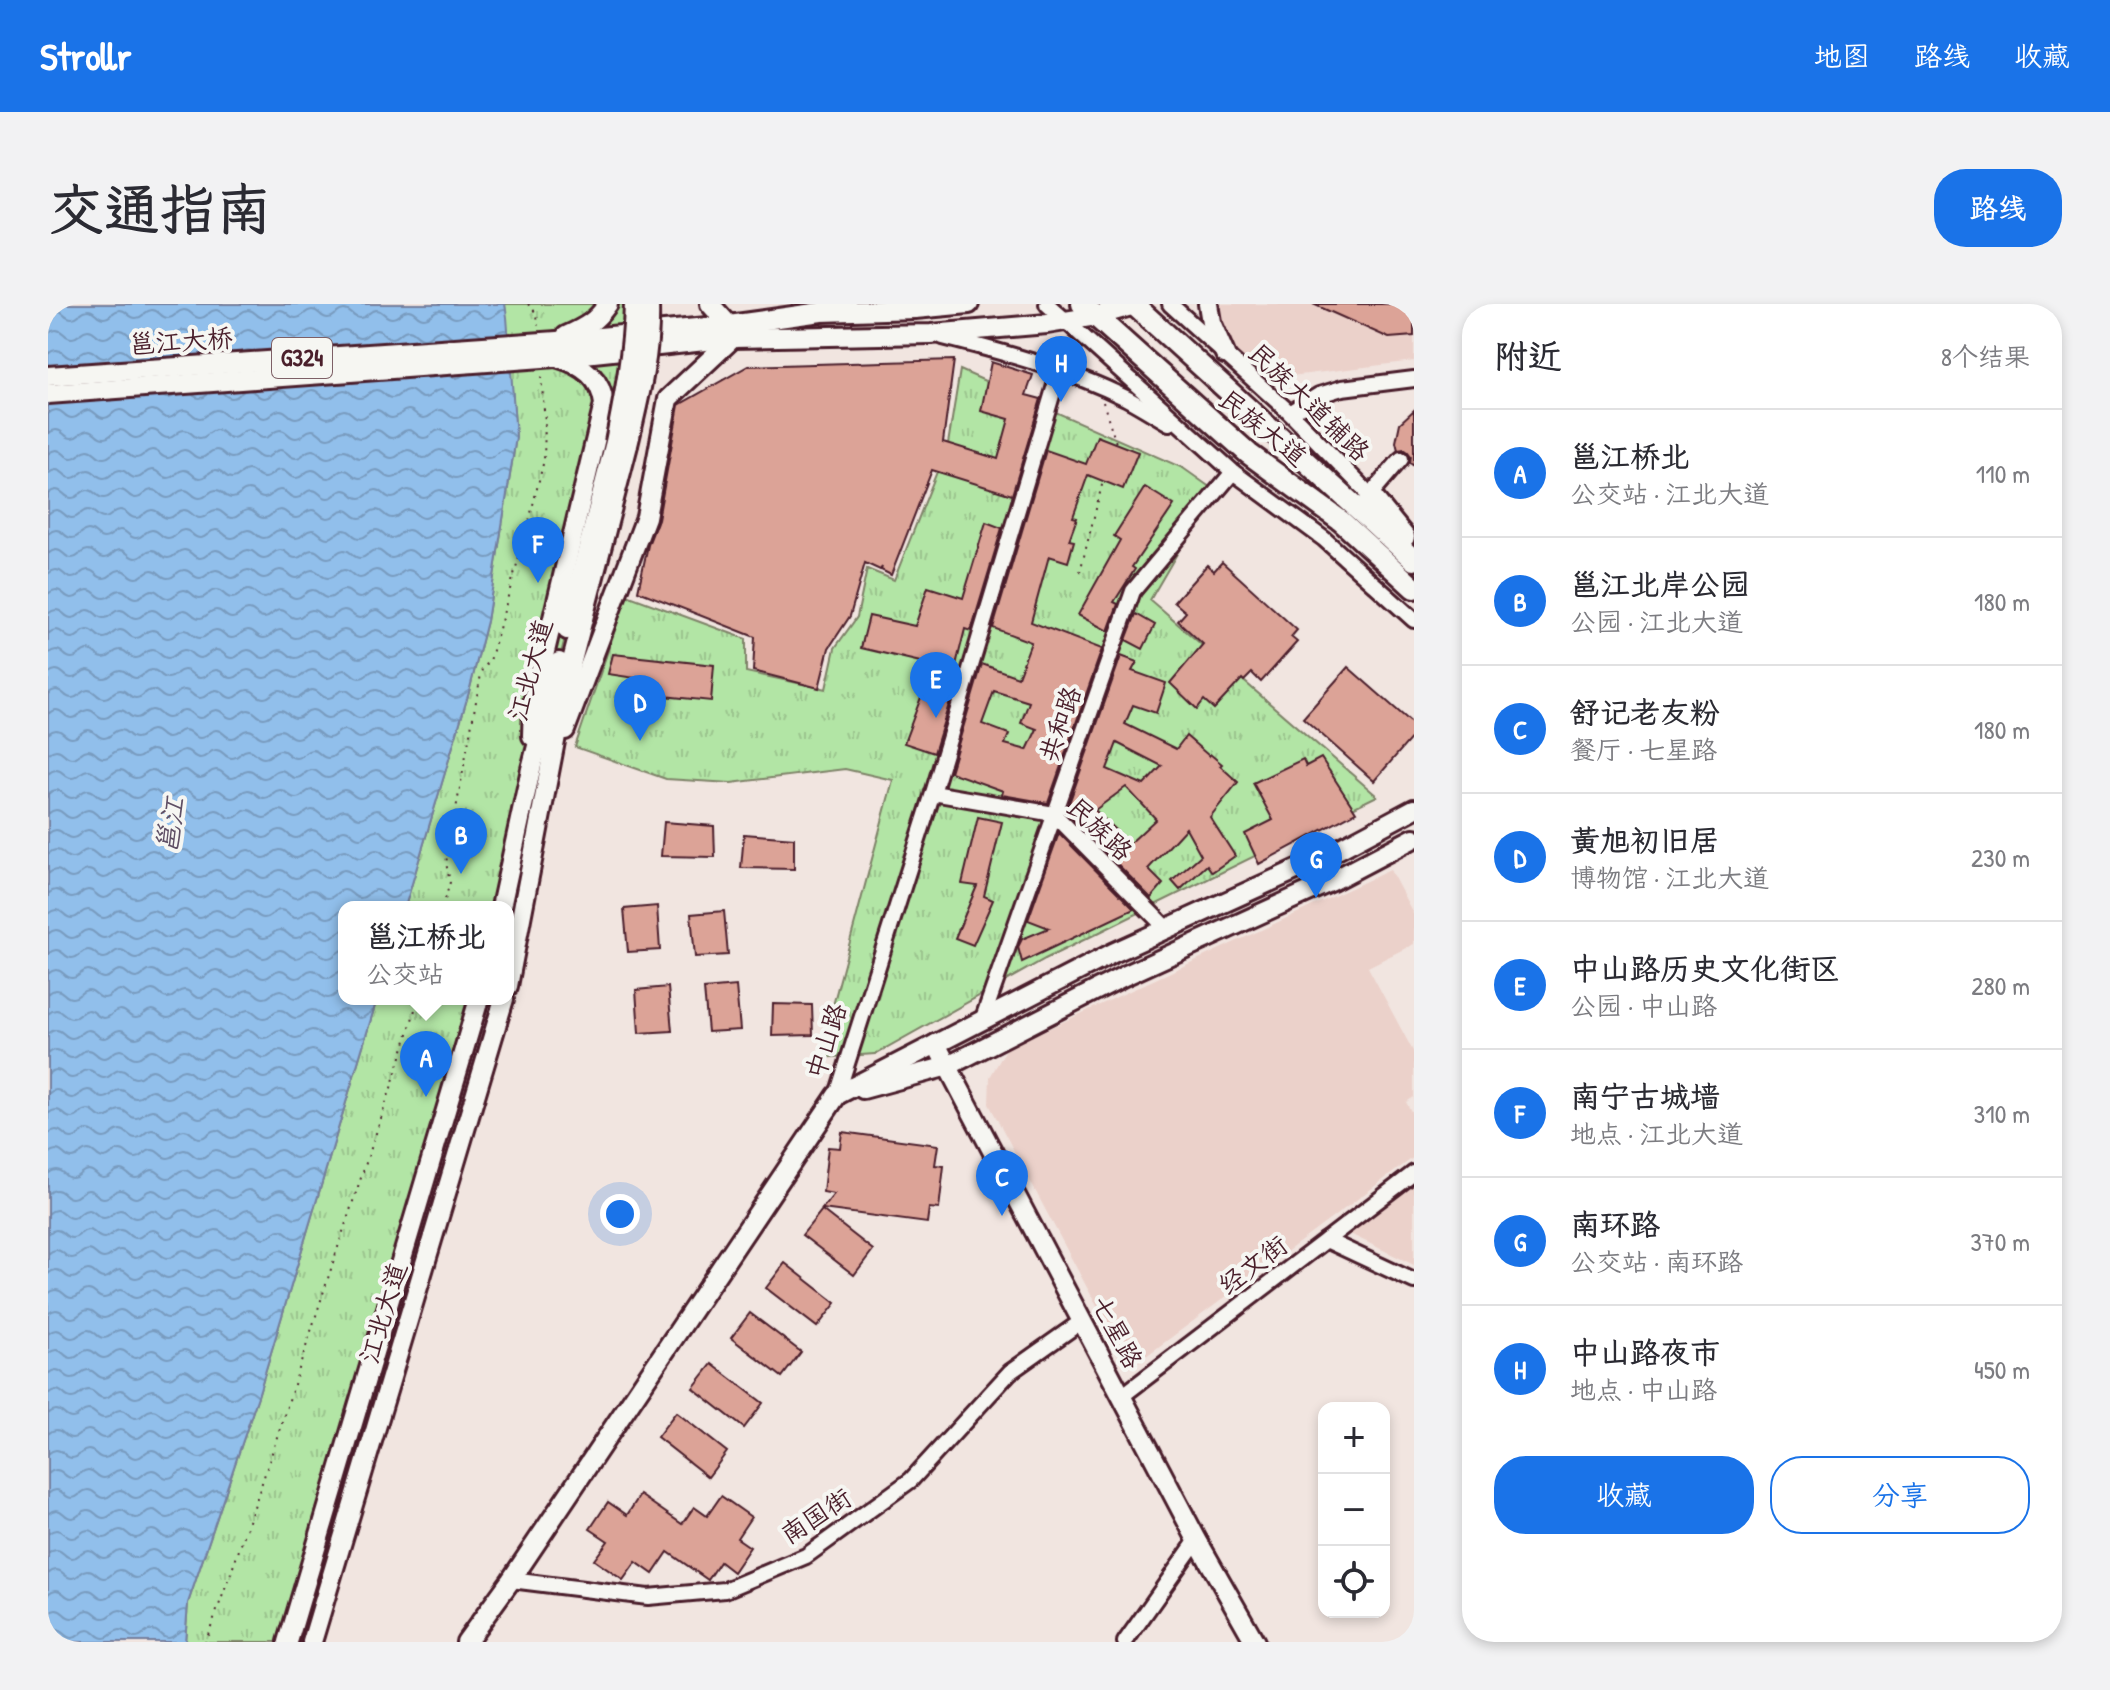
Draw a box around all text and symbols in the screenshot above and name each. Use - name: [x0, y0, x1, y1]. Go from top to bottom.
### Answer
- text: Strollr: [40, 30, 131, 82]
- text: 地图: [1814, 37, 1870, 75]
- text: 路线: [1914, 37, 1970, 75]
- text: 收藏: [2014, 37, 2070, 75]
- button: 路线: [1934, 169, 2062, 247]
- text: 交通指南: [48, 171, 272, 246]
- street label: 邕江大桥: [128, 319, 234, 362]
- text: 附近: [1494, 333, 1562, 379]
- pin: H: [1035, 336, 1087, 402]
- street label: 民族大道辅路: [1242, 337, 1376, 467]
- road number: G324: [272, 338, 332, 378]
- text: 8个结果: [1941, 339, 2030, 374]
- street label: 民族大道: [1213, 383, 1313, 473]
- text: 邕江桥北: [1570, 436, 1690, 476]
- text: A: [1514, 456, 1526, 491]
- text: 110 m: [1976, 456, 2030, 491]
- text: 公交站 · 江北大道: [1570, 476, 1769, 511]
- pin: F: [512, 517, 564, 583]
- text: 邕江北岸公园: [1570, 564, 1750, 604]
- text: B: [1513, 584, 1527, 619]
- text: 180 m: [1974, 584, 2030, 619]
- text: 公园 · 江北大道: [1570, 604, 1743, 639]
- street label: 江北大道: [499, 615, 560, 725]
- pin: E: [910, 652, 962, 718]
- pin: D: [614, 675, 666, 741]
- street label: 共和路: [1030, 681, 1089, 766]
- text: 舒记老友粉: [1570, 692, 1720, 732]
- text: C: [1513, 712, 1527, 747]
- text: 180 m: [1974, 712, 2030, 747]
- text: 餐厅 · 七星路: [1570, 732, 1717, 767]
- street label: 民族路: [1060, 789, 1141, 868]
- water label: 邕江: [147, 792, 193, 856]
- pin: B: [435, 808, 487, 874]
- text: 黄旭初旧居: [1570, 820, 1720, 860]
- pin: G: [1290, 832, 1342, 898]
- text: D: [1514, 840, 1526, 875]
- text: 230 m: [1971, 840, 2030, 875]
- text: 博物馆 · 江北大道: [1570, 860, 1769, 895]
- popup: [338, 901, 514, 1005]
- text: 邕江桥北: [366, 916, 486, 956]
- text: 中山路历史文化街区: [1570, 948, 1840, 988]
- text: 公交站: [366, 956, 444, 991]
- text: E: [1514, 968, 1526, 1003]
- text: 280 m: [1971, 968, 2030, 1003]
- text: 公园 · 中山路: [1570, 988, 1717, 1023]
- street label: 中山路: [797, 998, 854, 1083]
- pin: A: [400, 1031, 452, 1097]
- text: 南宁古城墙: [1570, 1076, 1720, 1116]
- text: F: [1515, 1096, 1525, 1131]
- text: 310 m: [1974, 1096, 2030, 1131]
- text: 地点 · 江北大道: [1570, 1116, 1743, 1151]
- pin: C: [976, 1150, 1028, 1216]
- your location: [600, 1194, 640, 1234]
- text: 南环路: [1570, 1204, 1660, 1244]
- text: G: [1514, 1224, 1526, 1259]
- text: 370 m: [1970, 1224, 2030, 1259]
- street label: 经文街: [1211, 1227, 1294, 1302]
- text: 公交站 · 南环路: [1570, 1244, 1743, 1279]
- street label: 江北大道: [351, 1258, 414, 1368]
- street label: 七星路: [1084, 1289, 1151, 1374]
- text: 中山路夜市: [1570, 1332, 1720, 1372]
- text: H: [1514, 1352, 1526, 1387]
- text: 450 m: [1974, 1352, 2030, 1387]
- text: 地点 · 中山路: [1570, 1372, 1717, 1407]
- map controls: [1318, 1402, 1390, 1618]
- button: +: [1318, 1402, 1390, 1474]
- button: 收藏: [1494, 1456, 1754, 1534]
- button: 分享: [1770, 1456, 2030, 1534]
- button: −: [1318, 1474, 1390, 1546]
- street label: 南国街: [773, 1480, 858, 1552]
- button: locate: [1318, 1546, 1390, 1618]

